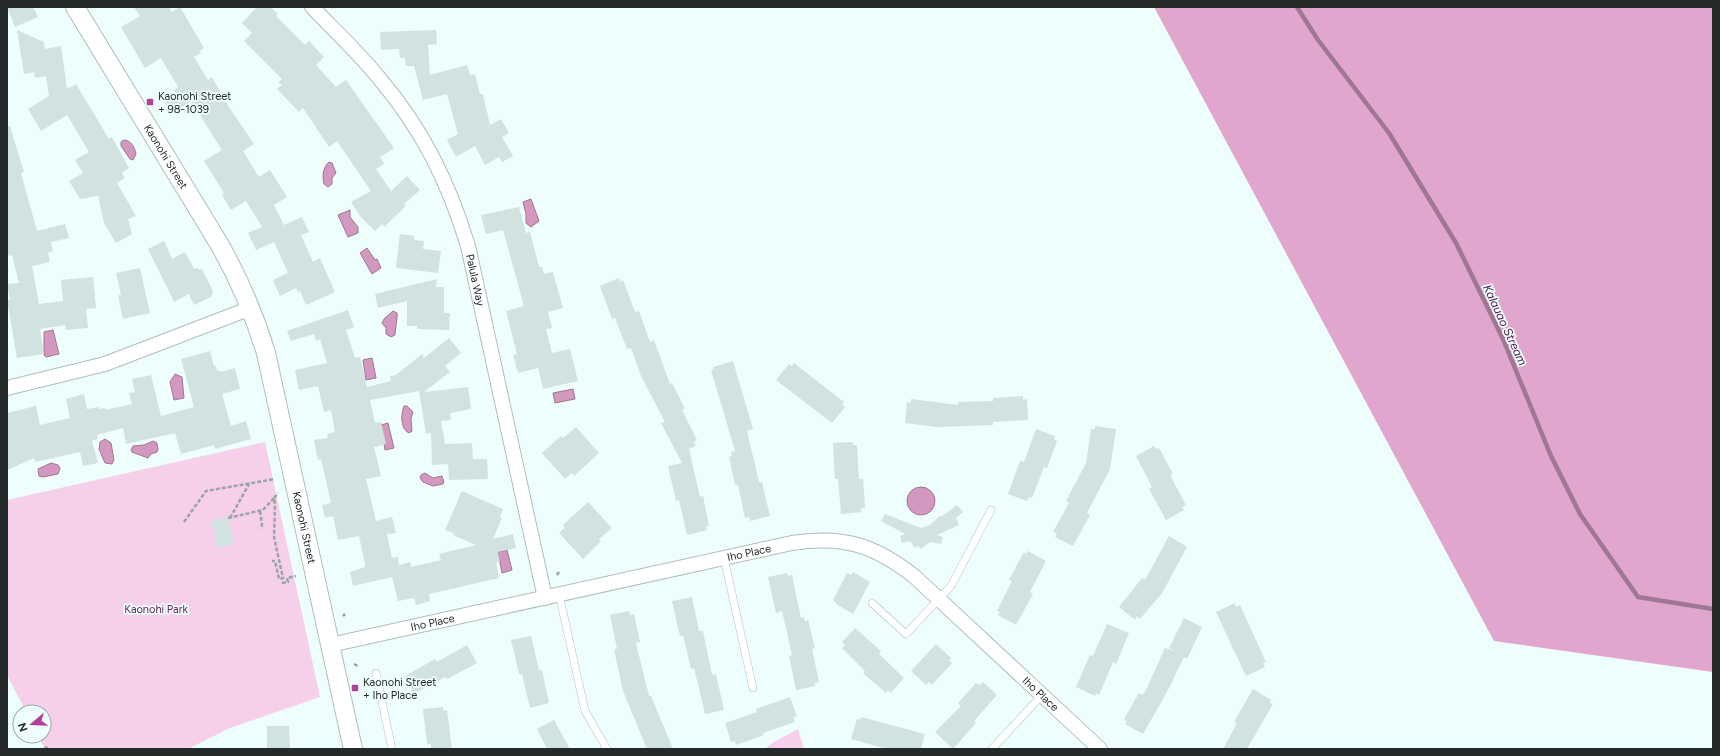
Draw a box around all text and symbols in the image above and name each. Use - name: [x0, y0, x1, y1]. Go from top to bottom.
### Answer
- place label: Kaonohi Street + 98-1039: [158, 90, 231, 116]
- marker: Kaonohi Street + 98-1039: [145, 97, 155, 107]
- street label: Kaonohi Street: [141, 122, 190, 192]
- street label: Palula Way: [463, 253, 487, 307]
- water label: Kalauao Stream: [1480, 282, 1530, 368]
- street label: Kaonohi Street: [290, 490, 318, 565]
- street label: Iho Place: [726, 542, 772, 564]
- park label: Kaonohi Park: [124, 603, 188, 616]
- street label: Iho Place: [409, 612, 456, 634]
- street label: Iho Place: [1020, 674, 1061, 714]
- place label: Kaonohi Street + Iho Place: [363, 676, 436, 702]
- marker: Kaonohi Street + Iho Place: [350, 683, 360, 693]
- north arrow: [12, 704, 52, 744]
- text: N: [15, 721, 31, 733]

